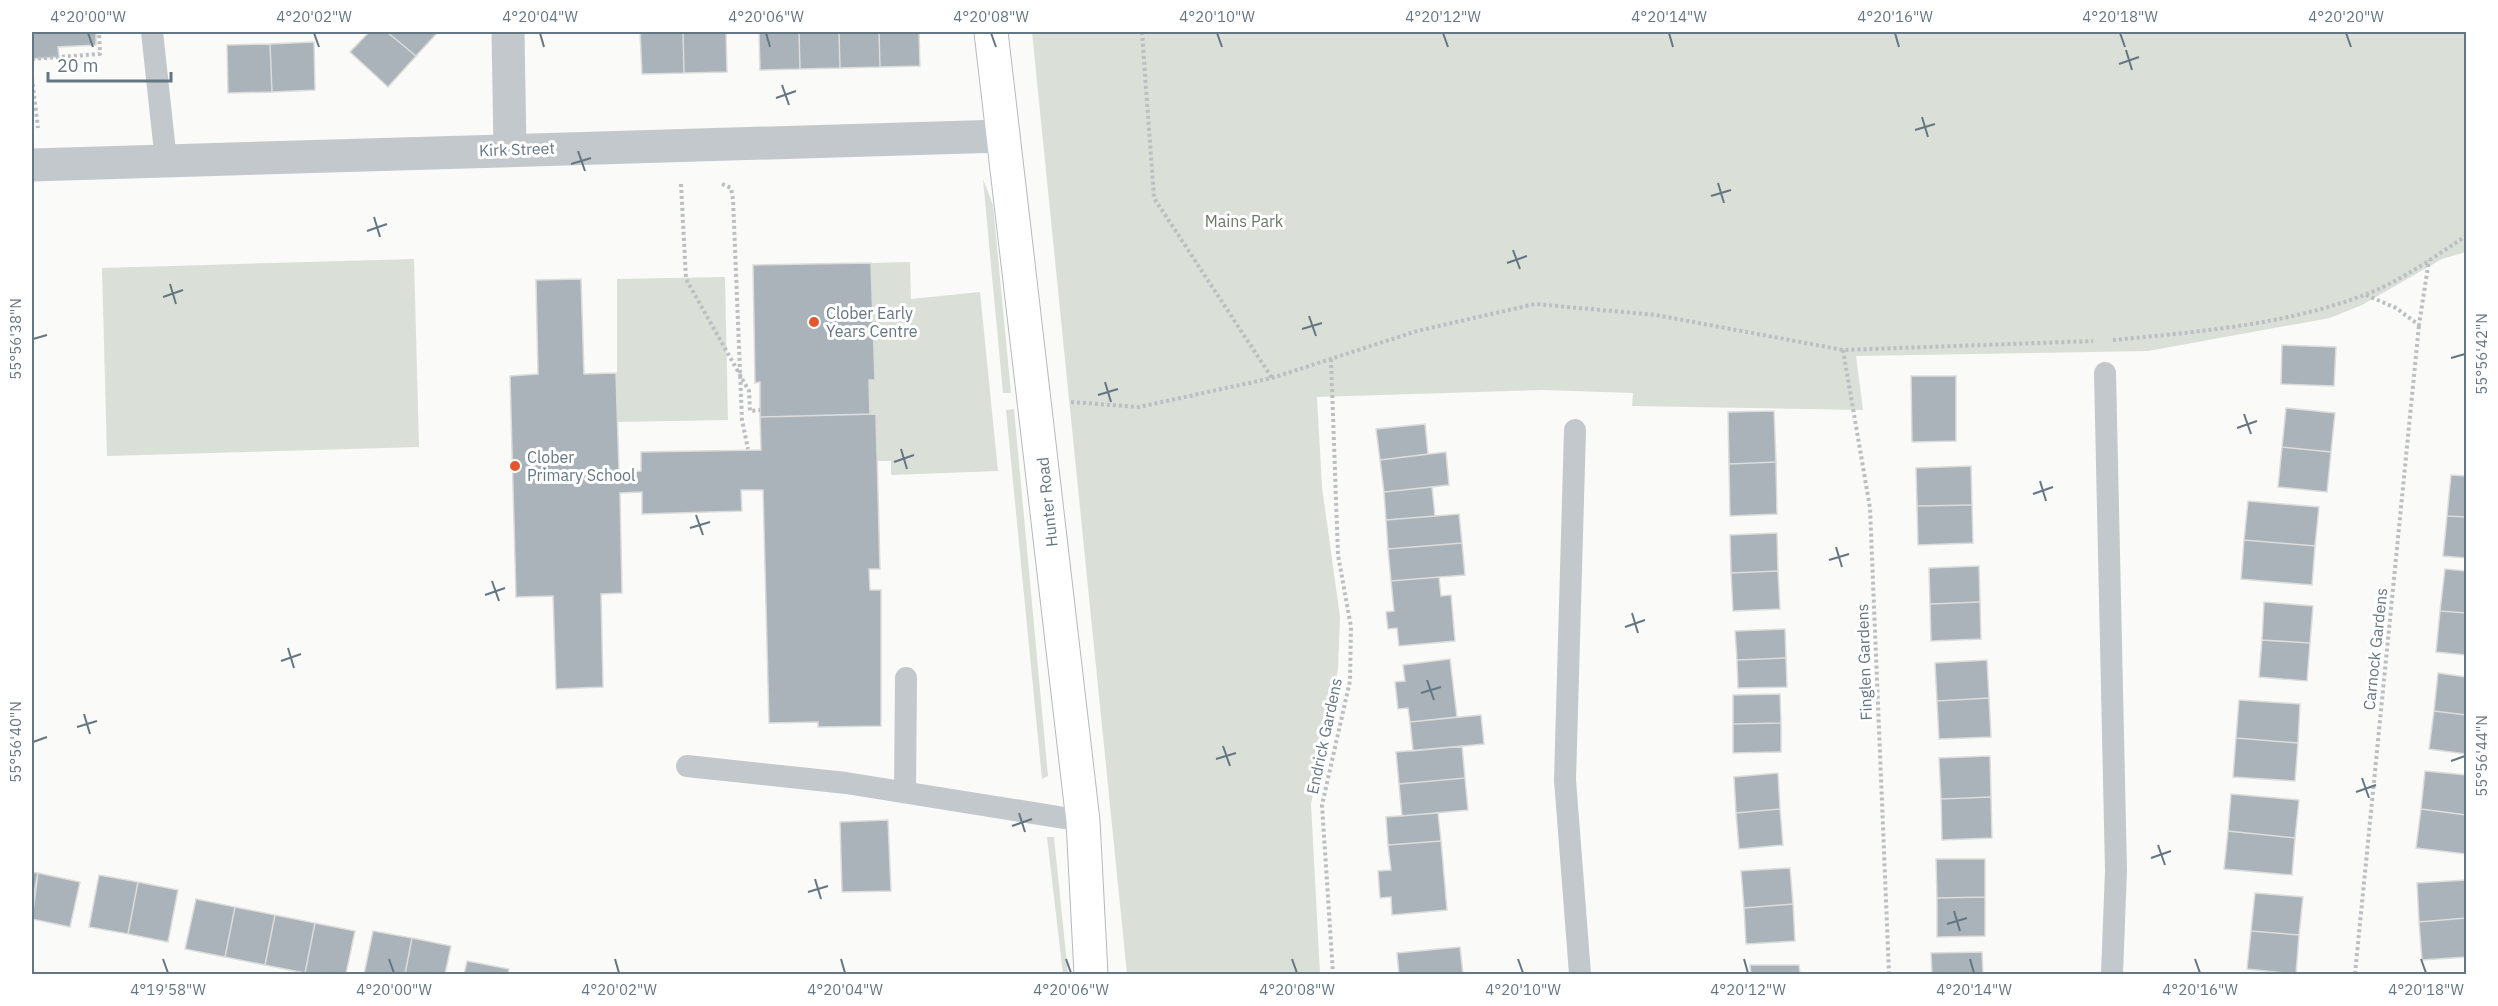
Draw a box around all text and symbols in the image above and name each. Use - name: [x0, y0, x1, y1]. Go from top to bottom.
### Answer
- text: 4°20'00"W: [50, 7, 126, 26]
- text: 4°20'02"W: [276, 7, 352, 26]
- text: 4°20'04"W: [502, 7, 578, 26]
- text: 4°20'06"W: [728, 7, 804, 26]
- text: 4°20'08"W: [953, 7, 1029, 26]
- text: 4°20'10"W: [1179, 7, 1255, 26]
- text: 4°20'12"W: [1405, 7, 1481, 26]
- text: 4°20'14"W: [1631, 7, 1707, 26]
- text: 4°20'16"W: [1857, 7, 1933, 26]
- text: 4°20'18"W: [2082, 7, 2158, 26]
- text: 4°20'20"W: [2308, 7, 2384, 26]
- scale bar: [48, 45, 171, 83]
- text: 20 m: [57, 54, 99, 77]
- street label: Kirk Street: [479, 138, 555, 160]
- park label: Mains Park: [1205, 211, 1284, 231]
- text: 55°56'38"N: [6, 298, 25, 380]
- place label: Clober Early Years Centre: [826, 303, 918, 341]
- text: 55°56'42"N: [2472, 313, 2491, 395]
- marker: Clober Early Years Centre: [807, 315, 821, 329]
- place label: Clober Primary School: [527, 447, 635, 485]
- street label: Hunter Road: [1032, 456, 1062, 548]
- marker: Clober Primary School: [508, 459, 522, 473]
- street label: Carnock Gardens: [2359, 587, 2391, 711]
- street label: Finglen Gardens: [1852, 603, 1876, 721]
- street label: Endrick Gardens: [1302, 676, 1346, 796]
- text: 55°56'40"N: [6, 701, 25, 783]
- text: 55°56'44"N: [2472, 715, 2491, 797]
- text: 4°19'58"W: [130, 980, 206, 999]
- text: 4°20'00"W: [356, 980, 432, 999]
- text: 4°20'02"W: [581, 980, 657, 999]
- text: 4°20'04"W: [807, 980, 883, 999]
- text: 4°20'06"W: [1033, 980, 1109, 999]
- text: 4°20'08"W: [1259, 980, 1335, 999]
- text: 4°20'10"W: [1485, 980, 1561, 999]
- text: 4°20'12"W: [1710, 980, 1786, 999]
- text: 4°20'14"W: [1936, 980, 2012, 999]
- text: 4°20'16"W: [2162, 980, 2238, 999]
- text: 4°20'18"W: [2388, 980, 2464, 999]

